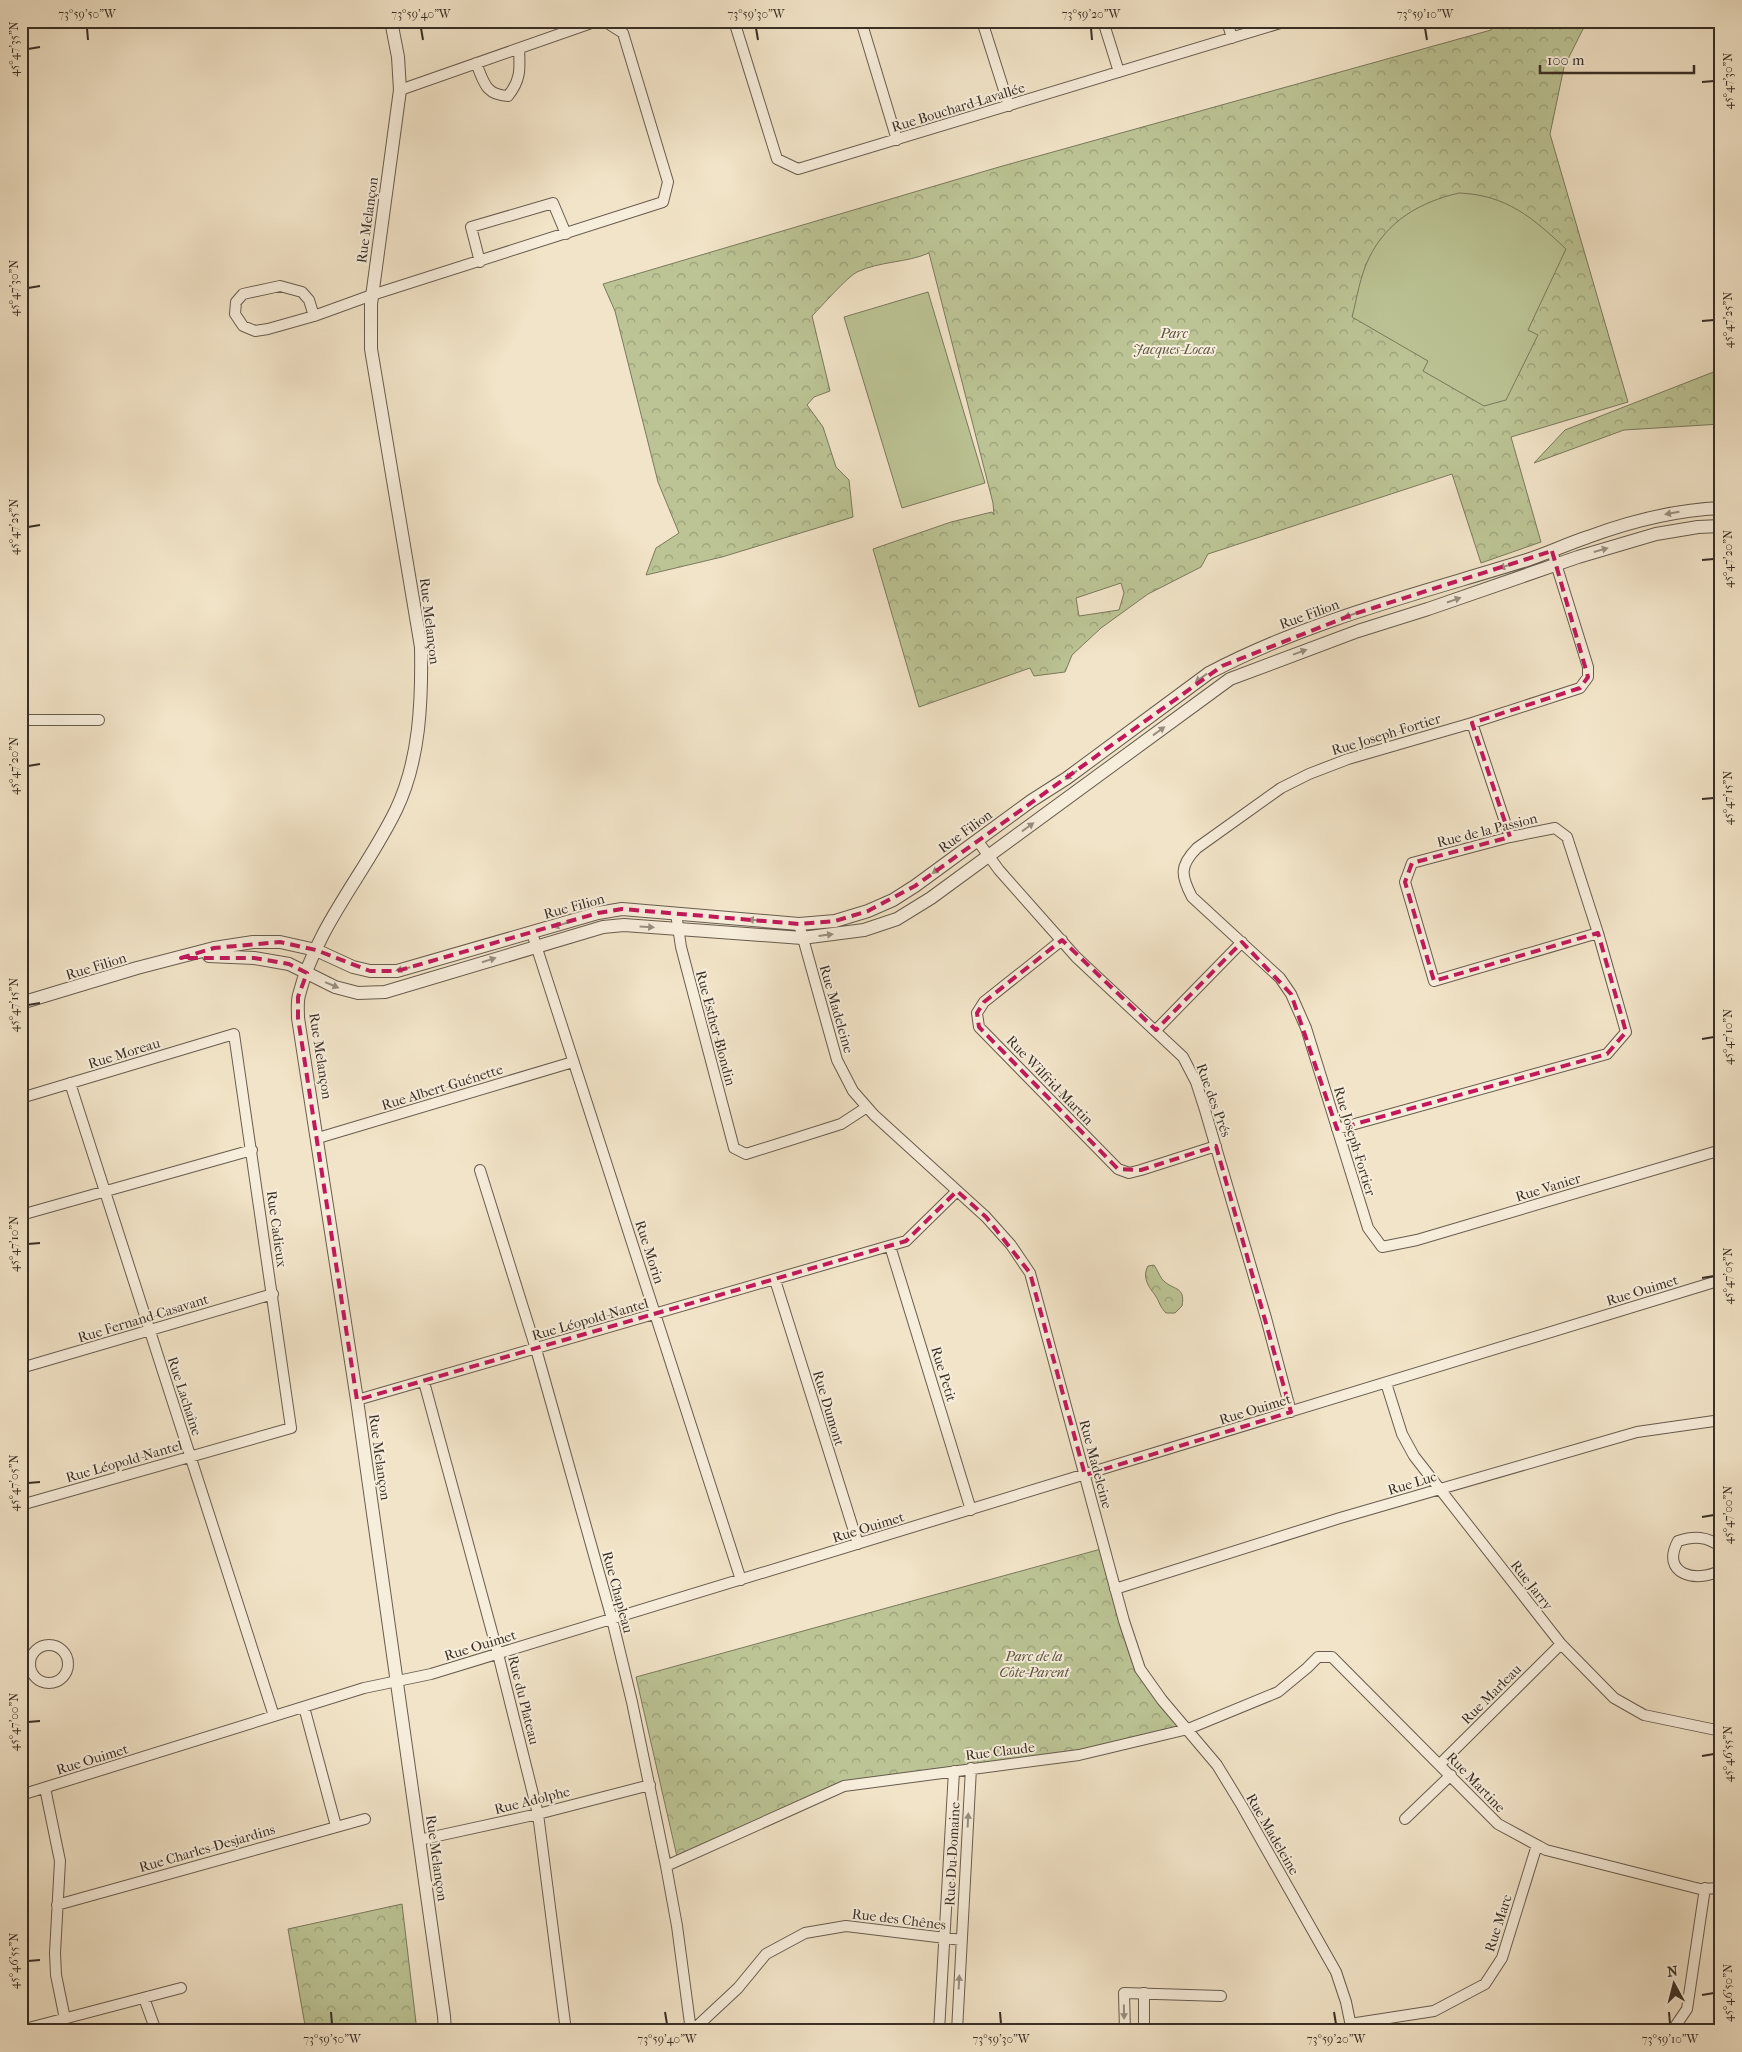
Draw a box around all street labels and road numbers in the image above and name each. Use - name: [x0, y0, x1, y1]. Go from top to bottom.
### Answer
- street label: Rue Bouchard-Lavallée: [889, 79, 1027, 136]
- street label: Rue Melançon: [353, 176, 382, 264]
- street label: Rue Melançon: [416, 577, 443, 665]
- street label: Rue Filion: [1277, 596, 1341, 633]
- street label: Rue Joseph-Fortier: [1330, 710, 1443, 759]
- street label: Rue Filion: [935, 806, 996, 857]
- street label: Rue de la Passion: [1435, 810, 1539, 851]
- street label: Rue Filion: [542, 890, 606, 923]
- street label: Rue Filion: [64, 949, 128, 984]
- street label: Rue Madeleine: [816, 963, 857, 1055]
- street label: Rue Esther-Blondin: [692, 969, 739, 1088]
- street label: Rue Melançon: [305, 1012, 336, 1100]
- street label: Rue Wilfrid-Martin: [1003, 1032, 1097, 1129]
- street label: Rue Moreau: [86, 1034, 162, 1072]
- street label: Rue Albert-Guénette: [379, 1061, 505, 1114]
- street label: Rue des Prés: [1192, 1061, 1235, 1139]
- street label: Rue Joseph-Fortier: [1330, 1085, 1379, 1198]
- street label: Rue Vanier: [1513, 1169, 1583, 1205]
- street label: Rue Cadieux: [263, 1190, 290, 1269]
- street label: Rue Morin: [631, 1218, 668, 1286]
- street label: Rue Ouimet: [1604, 1271, 1680, 1309]
- street label: Rue Fernand-Casavant: [76, 1291, 210, 1346]
- street label: Rue Léopold-Nantel: [530, 1295, 650, 1344]
- street label: Rue Petit: [927, 1344, 960, 1404]
- street label: Rue Lachaîne: [164, 1354, 205, 1438]
- street label: Rue Dumont: [809, 1368, 848, 1448]
- street label: Rue Ouimet: [1217, 1390, 1293, 1428]
- street label: Rue Melançon: [365, 1413, 394, 1501]
- street label: Rue Madeleine: [1075, 1418, 1116, 1510]
- street label: Rue Léopold-Nantel: [64, 1437, 184, 1486]
- street label: Rue Luc: [1386, 1468, 1439, 1499]
- street label: Rue Ouimet: [830, 1508, 906, 1546]
- street label: Rue Chapleau: [598, 1549, 637, 1635]
- street label: Rue Jarry: [1507, 1557, 1557, 1614]
- street label: Rue Ouimet: [442, 1626, 518, 1664]
- street label: Rue du Plateau: [504, 1654, 543, 1747]
- street label: Rue Marleau: [1458, 1661, 1525, 1728]
- street label: Rue Claude: [964, 1739, 1036, 1764]
- street label: Rue Ouimet: [54, 1740, 130, 1778]
- street label: Rue Martine: [1443, 1749, 1509, 1816]
- street label: Rue Adolphe: [492, 1783, 572, 1818]
- street label: Rue Madeleine: [1242, 1790, 1303, 1878]
- street label: Rue Du Domaine: [941, 1801, 964, 1907]
- street label: Rue Melançon: [422, 1814, 451, 1902]
- street label: Rue Charles-Desjardins: [137, 1821, 277, 1876]
- street label: Rue Marc: [1481, 1892, 1516, 1954]
- street label: Rue des Chênes: [851, 1905, 947, 1934]

